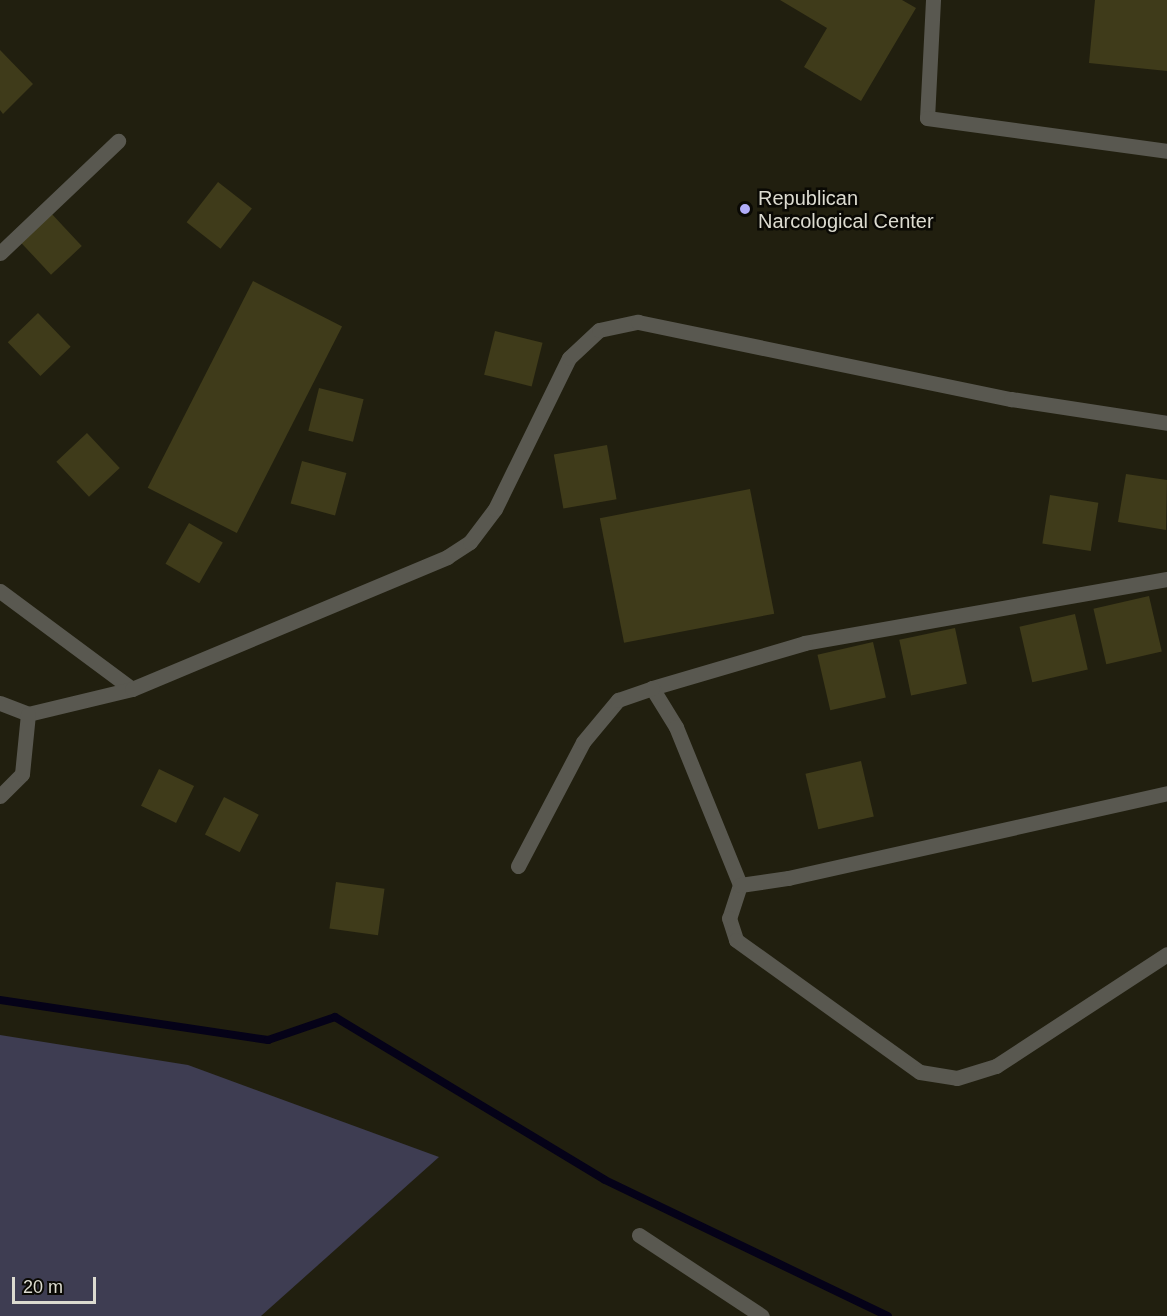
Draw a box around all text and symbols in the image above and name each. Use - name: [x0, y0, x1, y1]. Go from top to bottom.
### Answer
- place label: Republican Narcological Center: [758, 186, 934, 233]
- marker: Republican Narcological Center: [736, 200, 754, 218]
- scale bar: [15, 1265, 99, 1303]
- text: 20 m: [23, 1277, 63, 1297]

